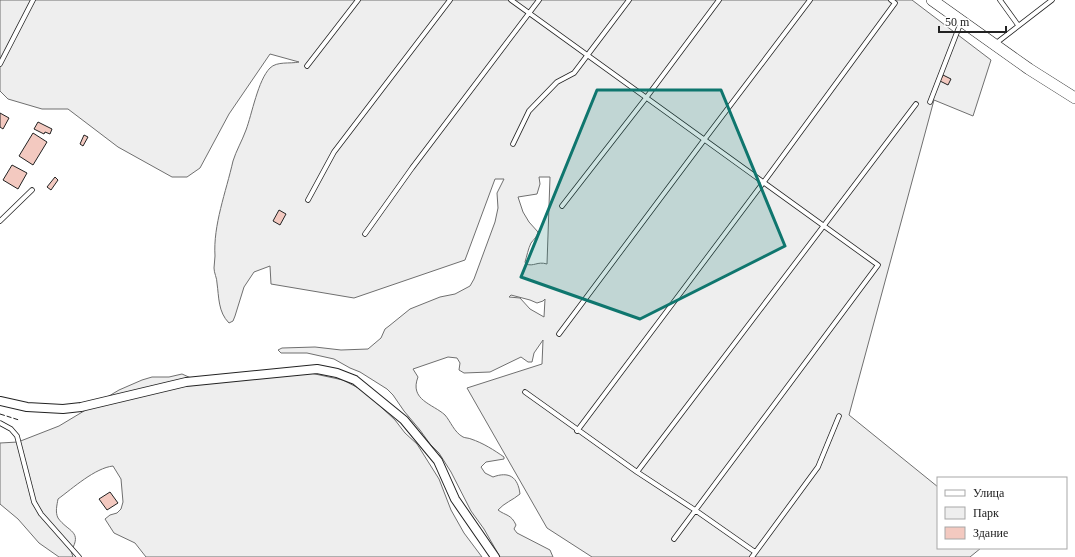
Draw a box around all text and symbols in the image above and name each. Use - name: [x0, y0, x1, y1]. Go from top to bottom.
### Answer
- scale bar: [939, 8, 1006, 34]
- text: 50 m: [945, 15, 970, 29]
- legend: [937, 477, 1067, 549]
- text: Улица: [973, 486, 1005, 500]
- text: Парк: [973, 506, 999, 520]
- text: Здание: [973, 526, 1008, 540]

